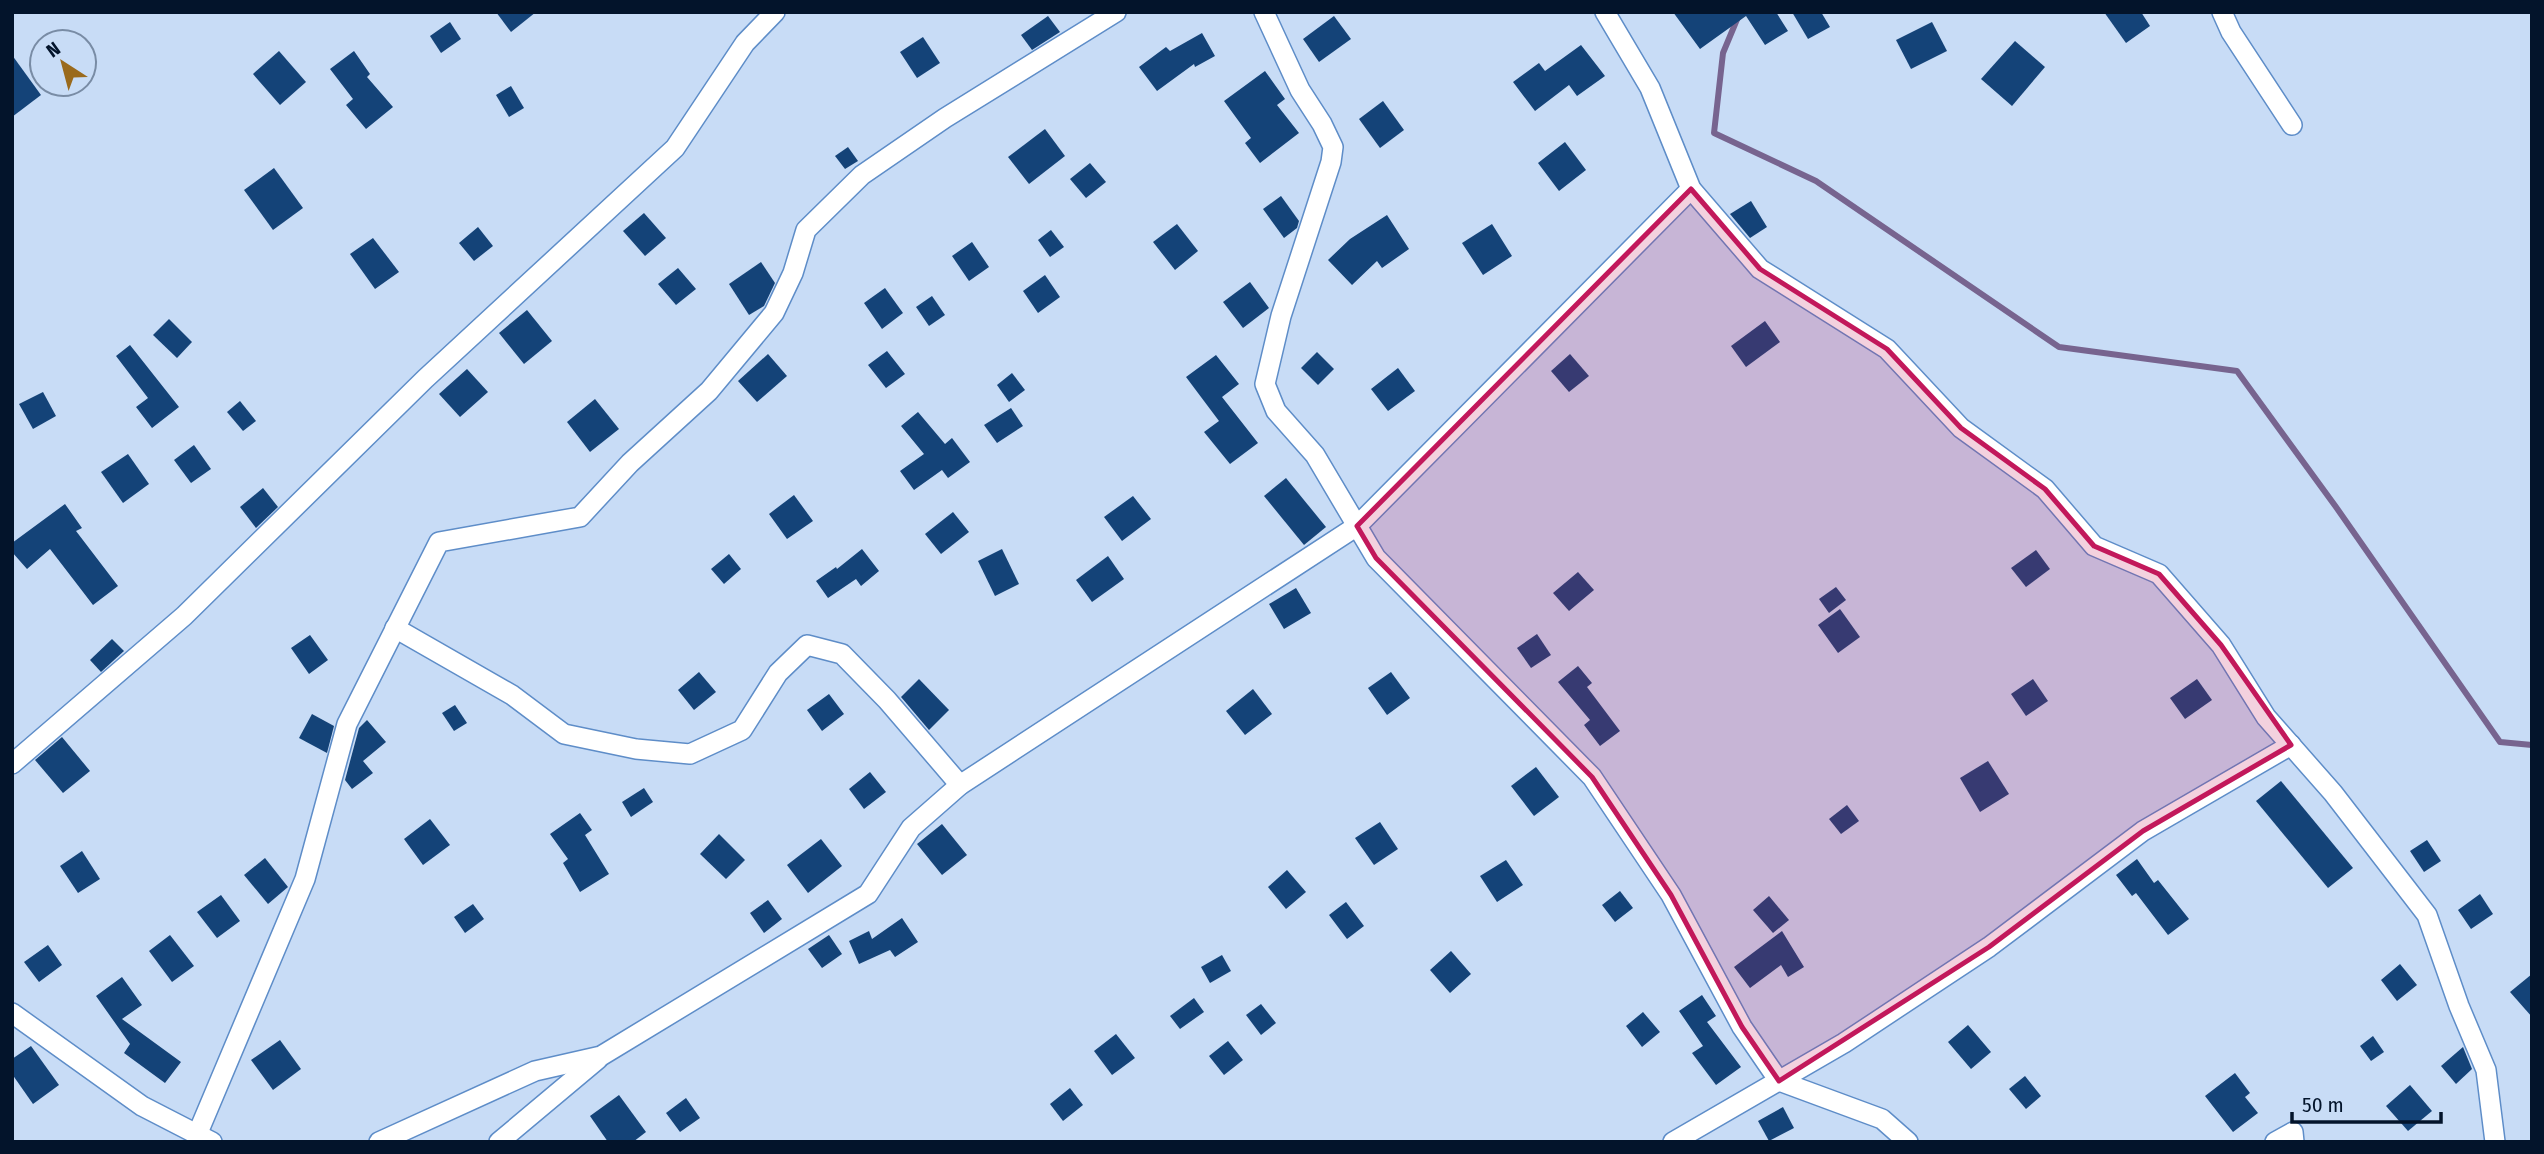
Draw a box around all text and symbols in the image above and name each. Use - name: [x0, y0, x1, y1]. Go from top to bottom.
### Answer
- north arrow: [28, 28, 98, 98]
- text: N: [42, 37, 65, 62]
- scale bar: [2292, 1080, 2441, 1124]
- text: 50 m: [2302, 1092, 2344, 1118]

